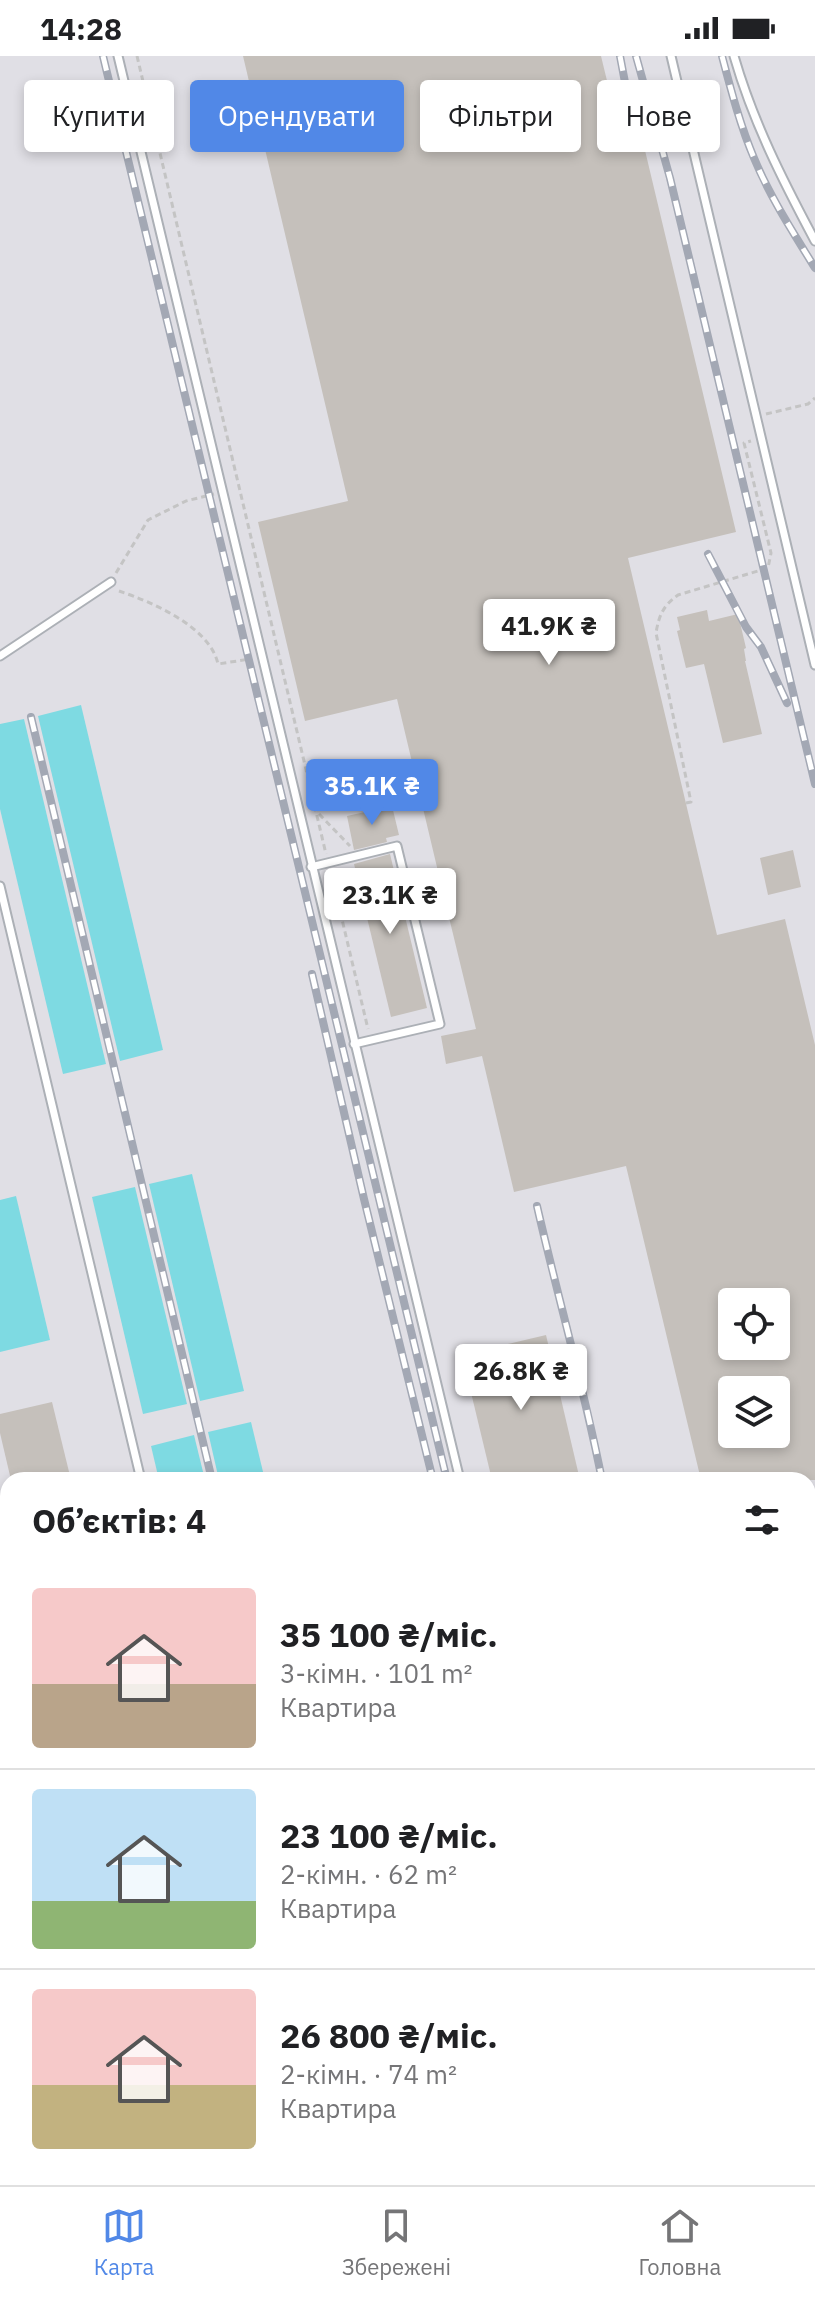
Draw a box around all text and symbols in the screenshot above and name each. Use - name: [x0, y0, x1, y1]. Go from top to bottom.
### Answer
- text: 14:28: [40, 9, 122, 48]
- chip: Купити: [24, 80, 174, 152]
- chip: Орендувати: [190, 80, 404, 152]
- chip: Фільтри: [420, 80, 581, 152]
- chip: Нове: [597, 80, 720, 152]
- pin: 41.9K ₴: [475, 599, 623, 667]
- text: 41.9K ₴: [501, 608, 597, 642]
- pin: 35.1K ₴: [298, 759, 446, 827]
- text: 35.1K ₴: [324, 768, 420, 802]
- pin: 23.1K ₴: [316, 868, 464, 936]
- text: 23.1K ₴: [342, 877, 438, 911]
- map controls: [718, 1288, 790, 1448]
- button: locate: [718, 1288, 790, 1360]
- pin: 26.8K ₴: [447, 1344, 595, 1412]
- text: 26.8K ₴: [473, 1353, 569, 1387]
- button: layers: [718, 1376, 790, 1448]
- text: Об’єктів: 4: [32, 1498, 206, 1542]
- icon: filters: [740, 1498, 784, 1542]
- text: 35 100 ₴/міс.: [280, 1612, 498, 1656]
- icon: home: [96, 1620, 192, 1716]
- text: 3-кімн. · 101 m²: [280, 1656, 473, 1690]
- text: Квартира: [280, 1690, 397, 1724]
- text: 23 100 ₴/міс.: [280, 1813, 498, 1857]
- icon: home: [96, 1821, 192, 1917]
- text: 2-кімн. · 62 m²: [280, 1857, 457, 1891]
- text: Квартира: [280, 1891, 397, 1925]
- text: 26 800 ₴/міс.: [280, 2013, 498, 2057]
- icon: home: [96, 2021, 192, 2117]
- text: 2-кімн. · 74 m²: [280, 2057, 457, 2091]
- text: Квартира: [280, 2091, 397, 2125]
- tab: Карта: [94, 2204, 154, 2281]
- tab: Збережені: [342, 2204, 451, 2281]
- tab: Головна: [638, 2204, 721, 2281]

